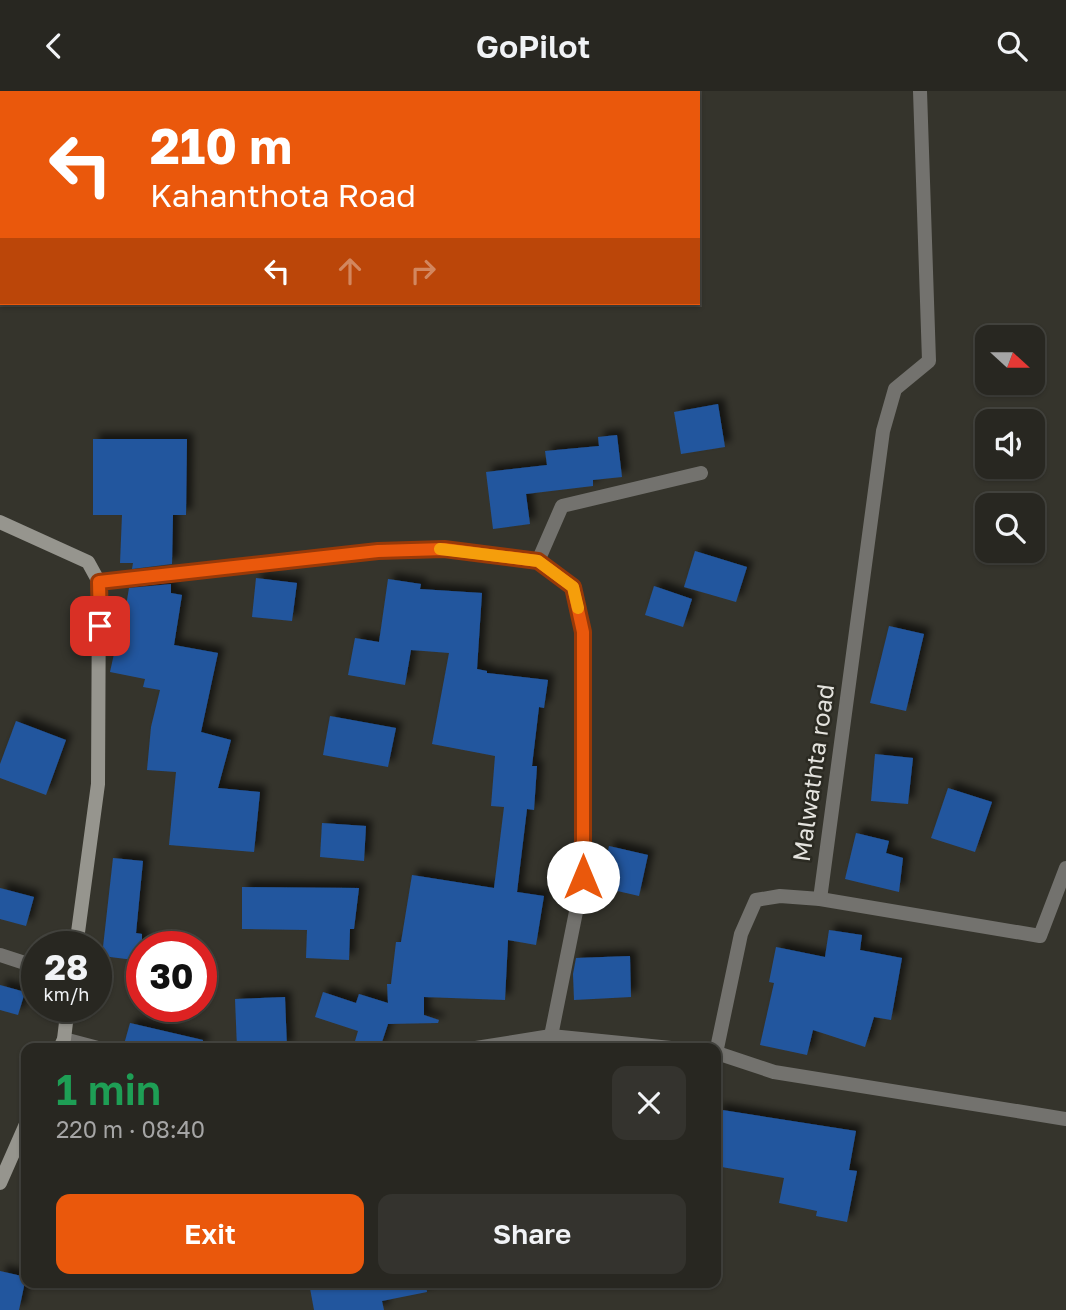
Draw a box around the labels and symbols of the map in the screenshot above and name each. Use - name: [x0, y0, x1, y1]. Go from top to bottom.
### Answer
- north arrow: [975, 325, 1045, 395]
- pin: [70, 596, 130, 656]
- street label: Malwathta road: [786, 682, 839, 863]
- position arrow: [546, 840, 620, 914]
- speed limit sign: 30: [126, 931, 217, 1022]

